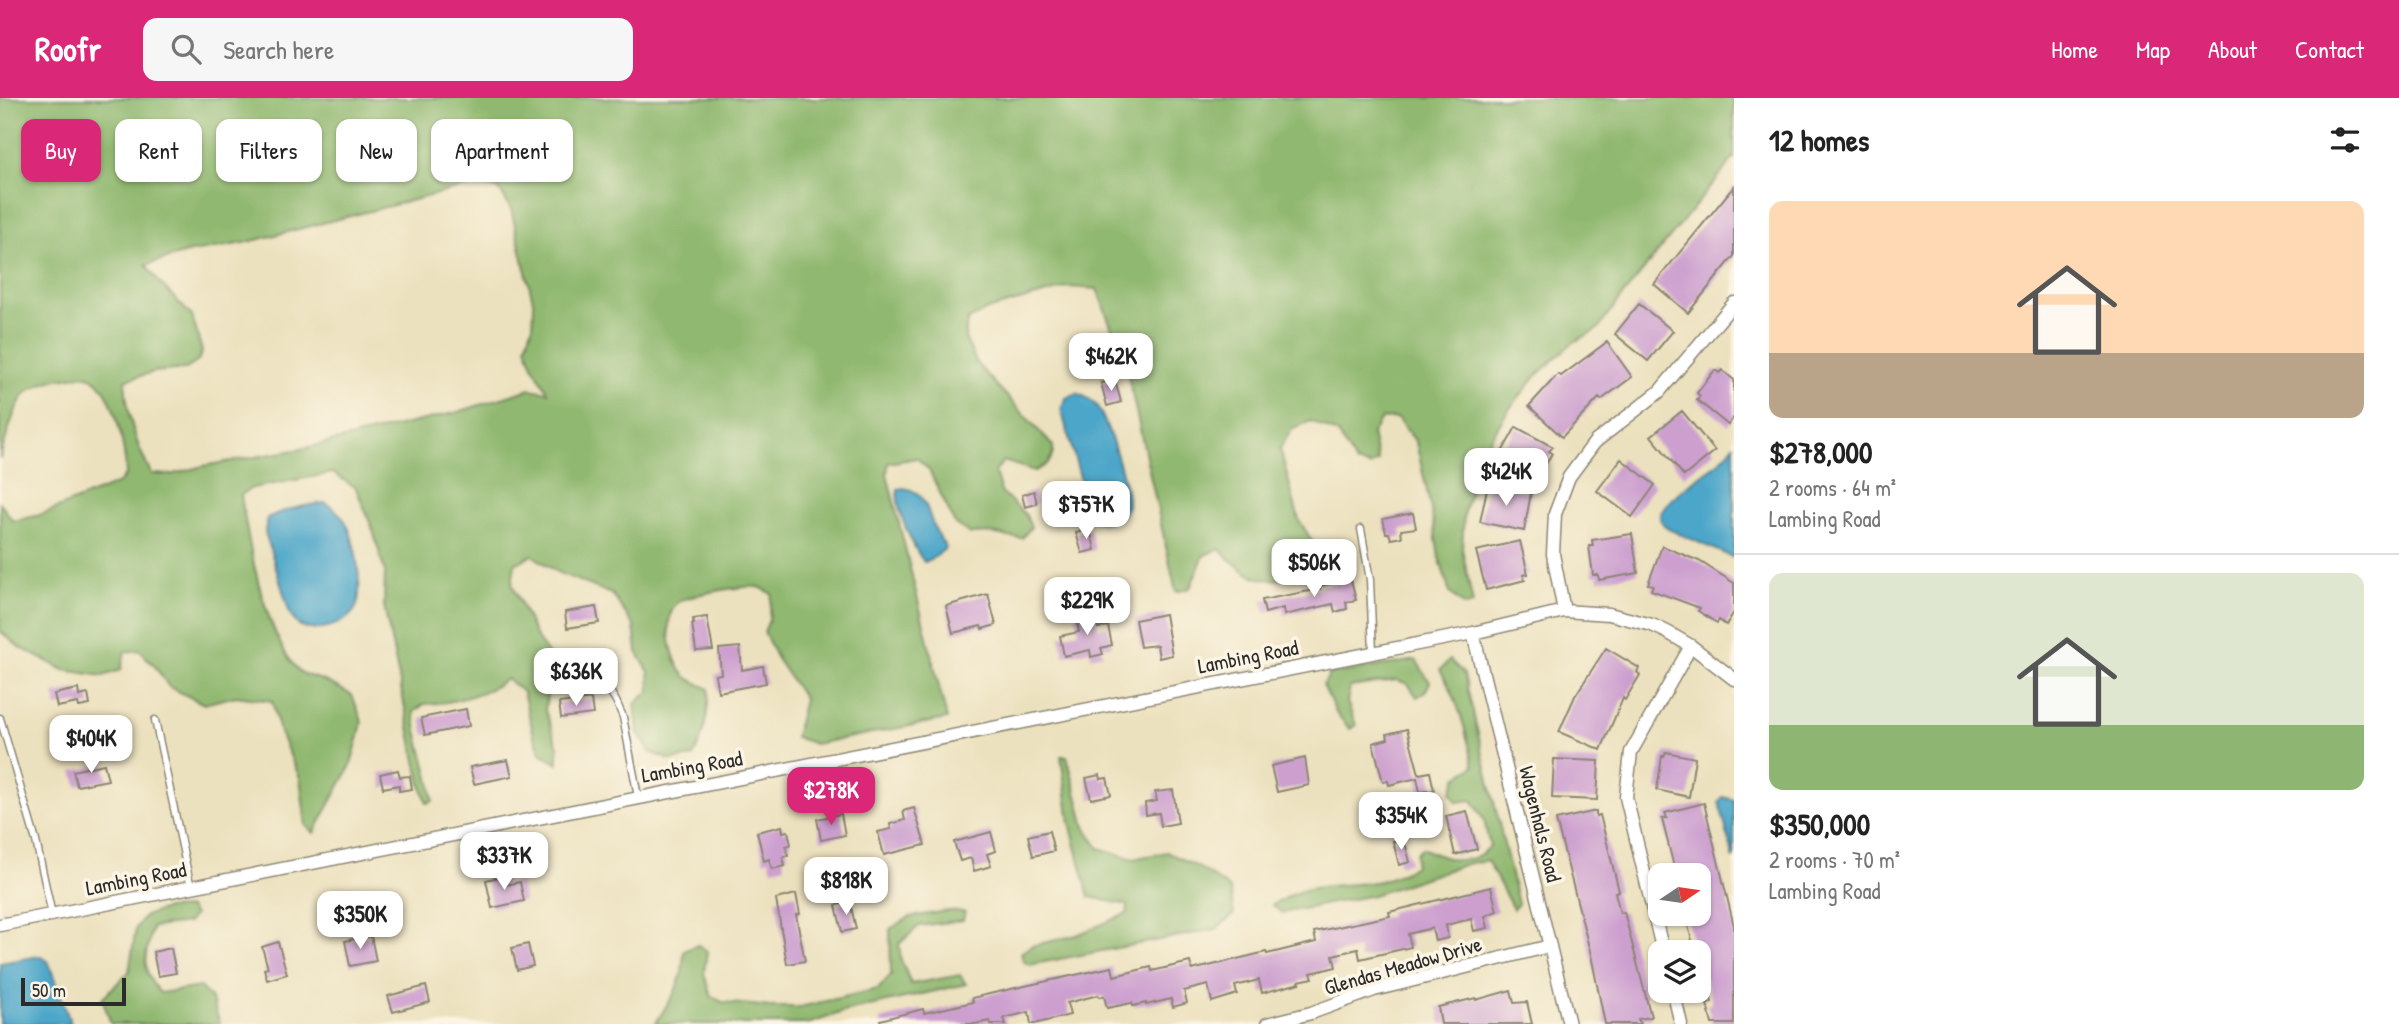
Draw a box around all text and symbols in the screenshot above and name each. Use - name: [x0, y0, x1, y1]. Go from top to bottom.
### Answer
- search box: [143, 18, 633, 81]
- text: Roofr: [35, 27, 101, 71]
- icon: search: [167, 30, 205, 68]
- text: Search here: [223, 32, 334, 67]
- text: Home: [2051, 33, 2098, 65]
- text: Map: [2136, 33, 2170, 65]
- text: About: [2208, 33, 2257, 65]
- text: Contact: [2295, 33, 2364, 65]
- chip: Buy: [21, 119, 101, 182]
- chip: Rent: [115, 119, 202, 182]
- chip: Filters: [216, 119, 322, 182]
- chip: New: [336, 119, 417, 182]
- chip: Apartment: [431, 119, 573, 182]
- text: 12 homes: [1769, 120, 1869, 160]
- icon: filters: [2326, 121, 2364, 159]
- icon: home: [2004, 247, 2130, 373]
- pin: $462K: [1062, 334, 1160, 393]
- text: $462K: [1085, 340, 1137, 371]
- text: $278,000: [1769, 432, 1872, 472]
- pin: $424K: [1457, 448, 1555, 508]
- text: $424K: [1480, 455, 1532, 486]
- text: 2 rooms · 64 m²: [1769, 472, 1896, 503]
- pin: $757K: [1037, 482, 1135, 541]
- text: $757K: [1058, 488, 1114, 519]
- text: Lambing Road: [1769, 503, 1880, 534]
- pin: $506K: [1265, 540, 1363, 599]
- text: $506K: [1288, 546, 1340, 577]
- pin: $229K: [1038, 578, 1136, 637]
- text: $229K: [1060, 584, 1114, 615]
- icon: home: [2004, 619, 2130, 745]
- street label: Lambing Road: [1195, 633, 1301, 680]
- pin: $636K: [527, 648, 625, 708]
- text: $636K: [550, 655, 602, 686]
- pin: $404K: [42, 716, 140, 775]
- text: $404K: [65, 722, 117, 753]
- street label: Lambing Road: [639, 743, 745, 790]
- street label: Wagenhals Road: [1512, 763, 1569, 885]
- pin: $278K: [782, 768, 880, 827]
- text: $278K: [803, 774, 859, 805]
- pin: $354K: [1352, 792, 1450, 852]
- text: $354K: [1375, 799, 1427, 830]
- text: $350,000: [1769, 804, 1870, 844]
- pin: $337K: [455, 832, 553, 892]
- text: $337K: [476, 839, 532, 870]
- text: 2 rooms · 70 m²: [1769, 844, 1900, 875]
- street label: Lambing Road: [83, 855, 189, 902]
- pin: $818K: [797, 858, 895, 917]
- north arrow: [1648, 863, 1712, 926]
- map controls: [1648, 863, 1711, 1003]
- text: $818K: [820, 864, 872, 895]
- text: Lambing Road: [1769, 875, 1880, 906]
- pin: $350K: [311, 892, 409, 951]
- text: $350K: [333, 898, 387, 929]
- street label: Glendas Meadow Drive: [1321, 929, 1485, 1002]
- button: layers: [1648, 940, 1711, 1003]
- scale bar: [21, 975, 126, 1007]
- text: 50 m: [32, 977, 66, 1003]

